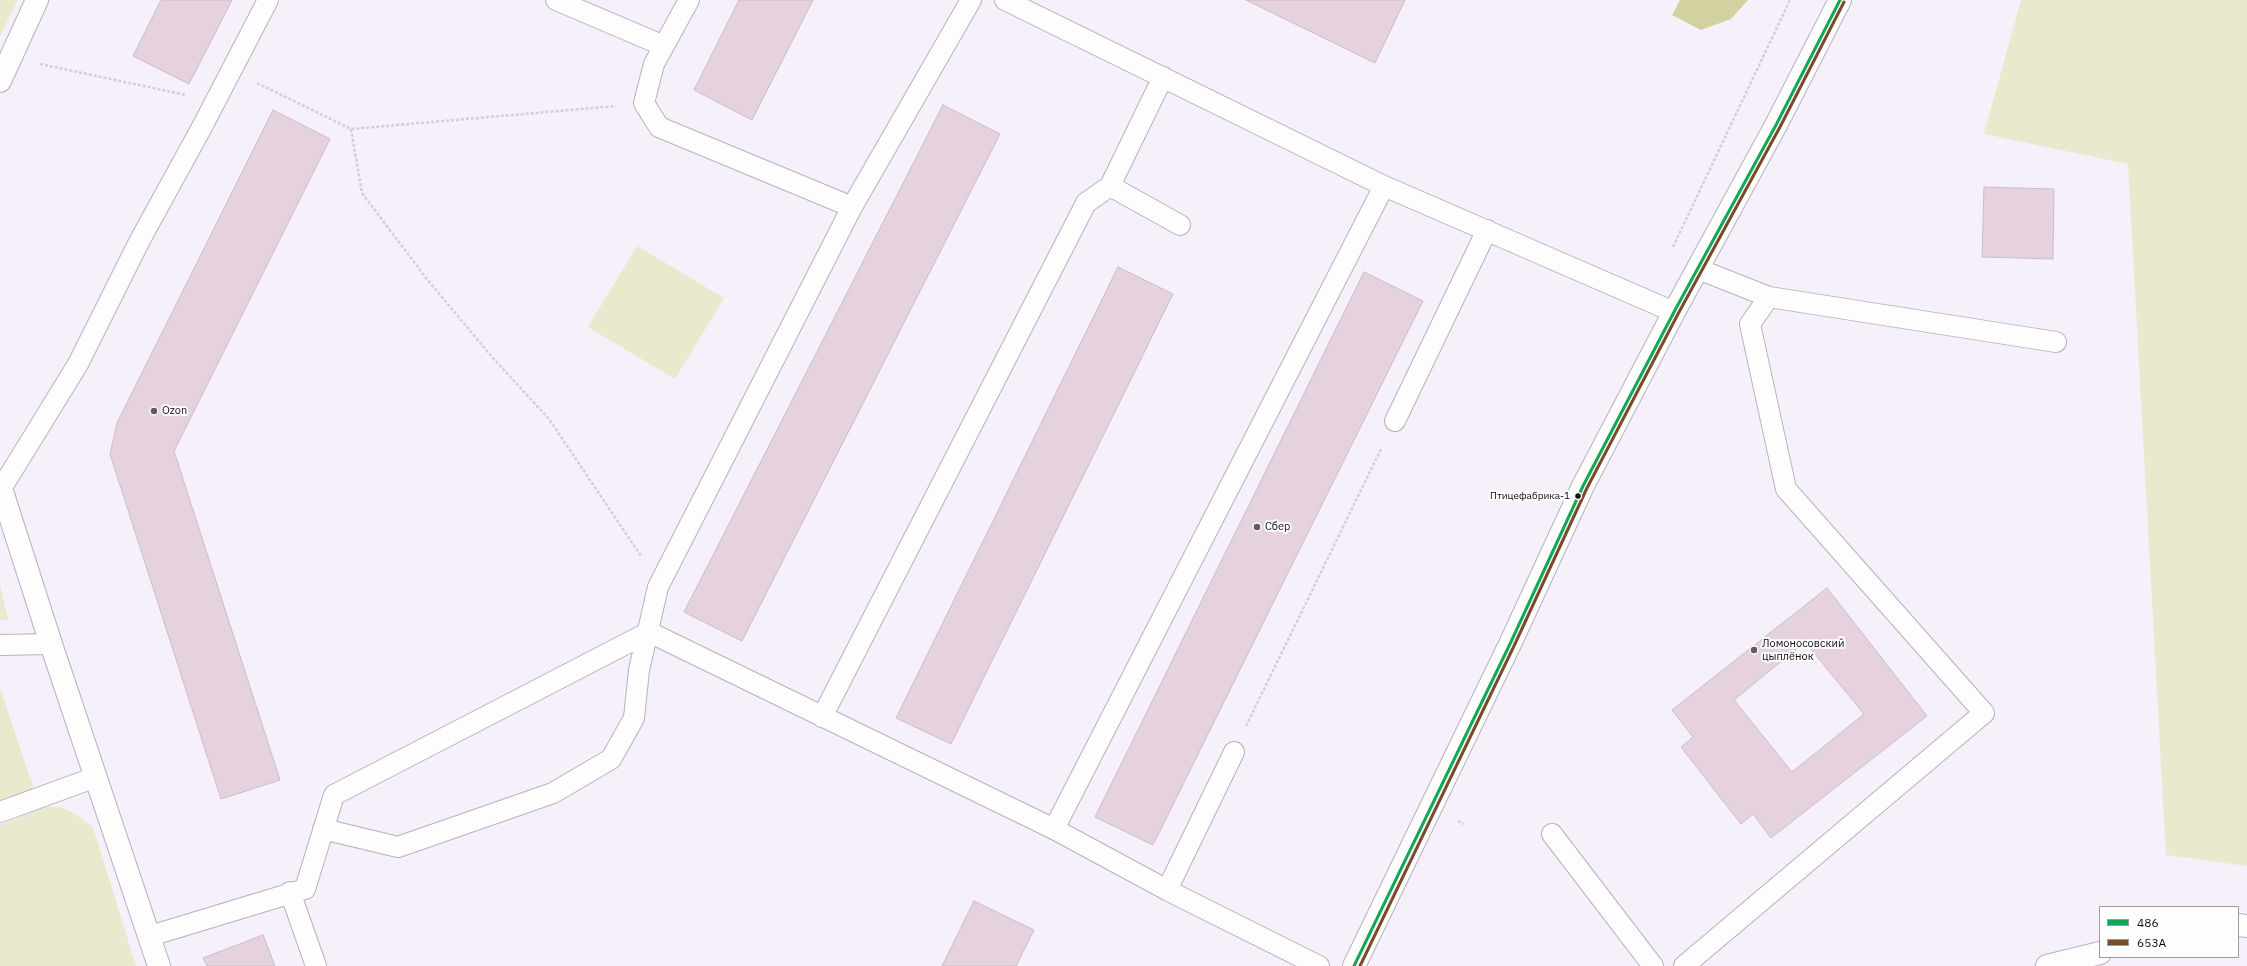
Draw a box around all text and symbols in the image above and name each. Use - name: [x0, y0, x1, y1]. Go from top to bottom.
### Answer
- place label: Ozon: [162, 404, 187, 418]
- marker: Ozon: [149, 406, 159, 416]
- place label: Птицефабрика-1: [1490, 490, 1570, 502]
- marker: Птицефабрика-1: [1573, 491, 1583, 501]
- place label: Сбер: [1265, 520, 1290, 534]
- marker: Сбер: [1252, 522, 1262, 532]
- place label: Ломоносовский цыплёнок: [1762, 637, 1844, 663]
- marker: Ломоносовский цыплёнок: [1749, 645, 1759, 655]
- legend: [2099, 906, 2239, 958]
- text: 486: [2137, 915, 2159, 930]
- text: 653А: [2137, 935, 2166, 950]

